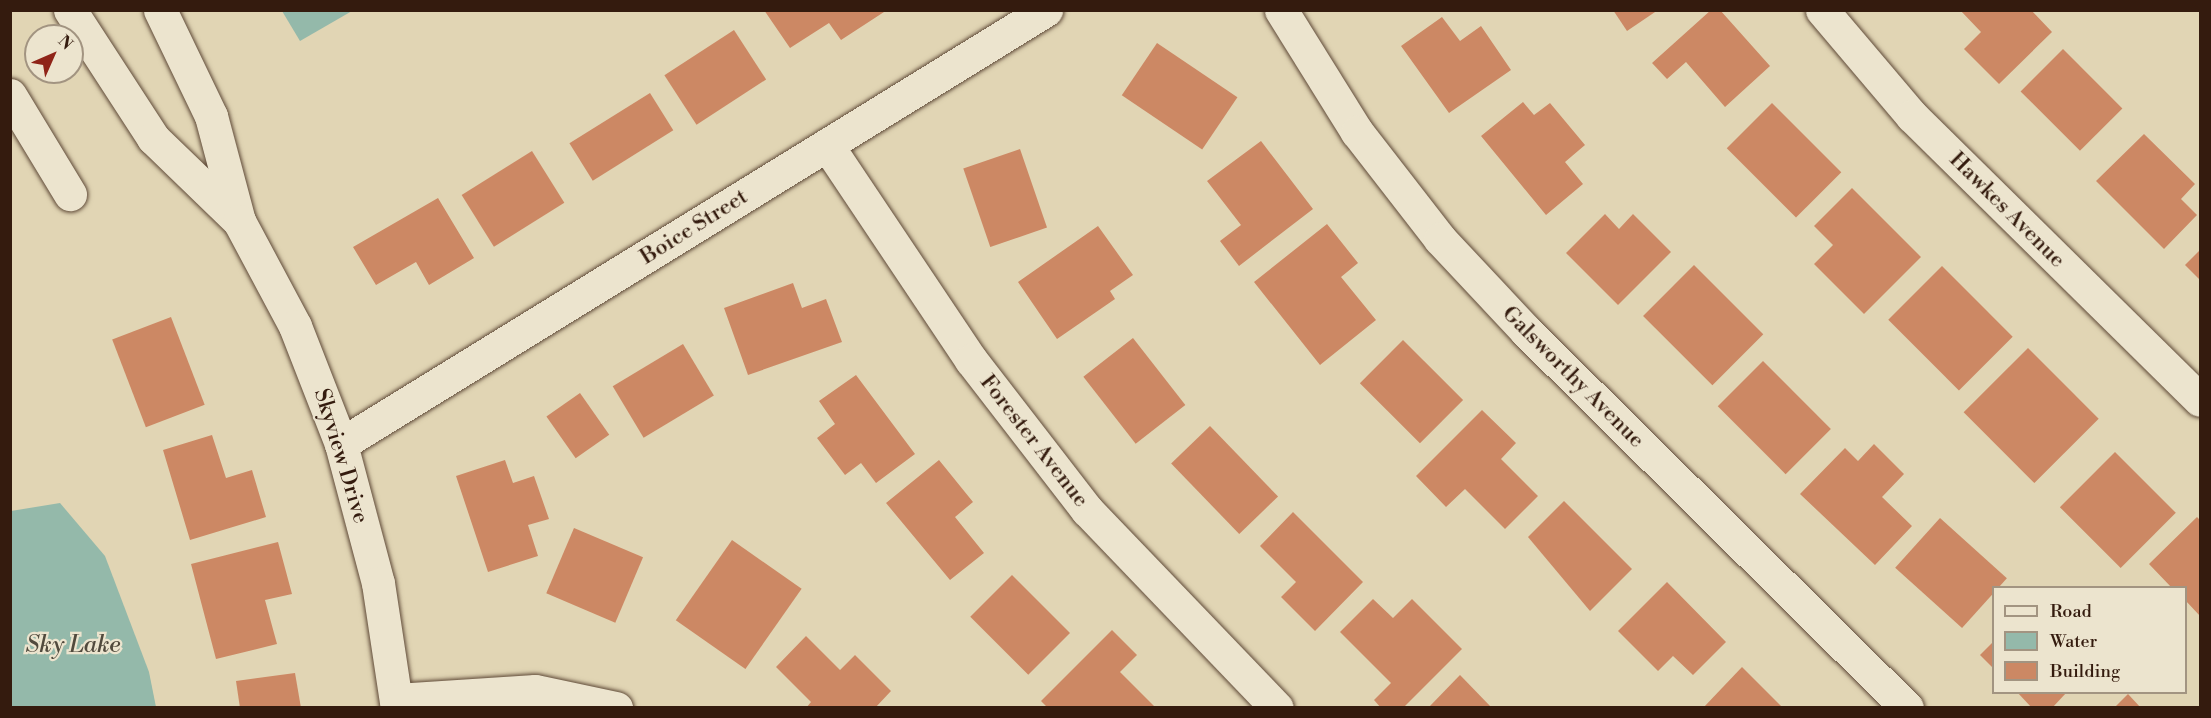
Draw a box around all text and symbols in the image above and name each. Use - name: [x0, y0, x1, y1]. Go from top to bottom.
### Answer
- north arrow: [24, 24, 84, 84]
- text: N: [54, 31, 77, 54]
- street label: Hawkes Avenue: [1944, 147, 2070, 273]
- street label: Boice Street: [635, 184, 753, 270]
- street label: Galsworthy Avenue: [1496, 300, 1650, 454]
- street label: Forester Avenue: [974, 370, 1094, 512]
- street label: Skyview Drive: [308, 385, 374, 527]
- legend: [1992, 586, 2187, 694]
- text: Road: [2050, 600, 2092, 623]
- text: Water: [2050, 630, 2097, 653]
- water label: Sky Lake: [25, 632, 121, 660]
- text: Building: [2050, 660, 2120, 683]

